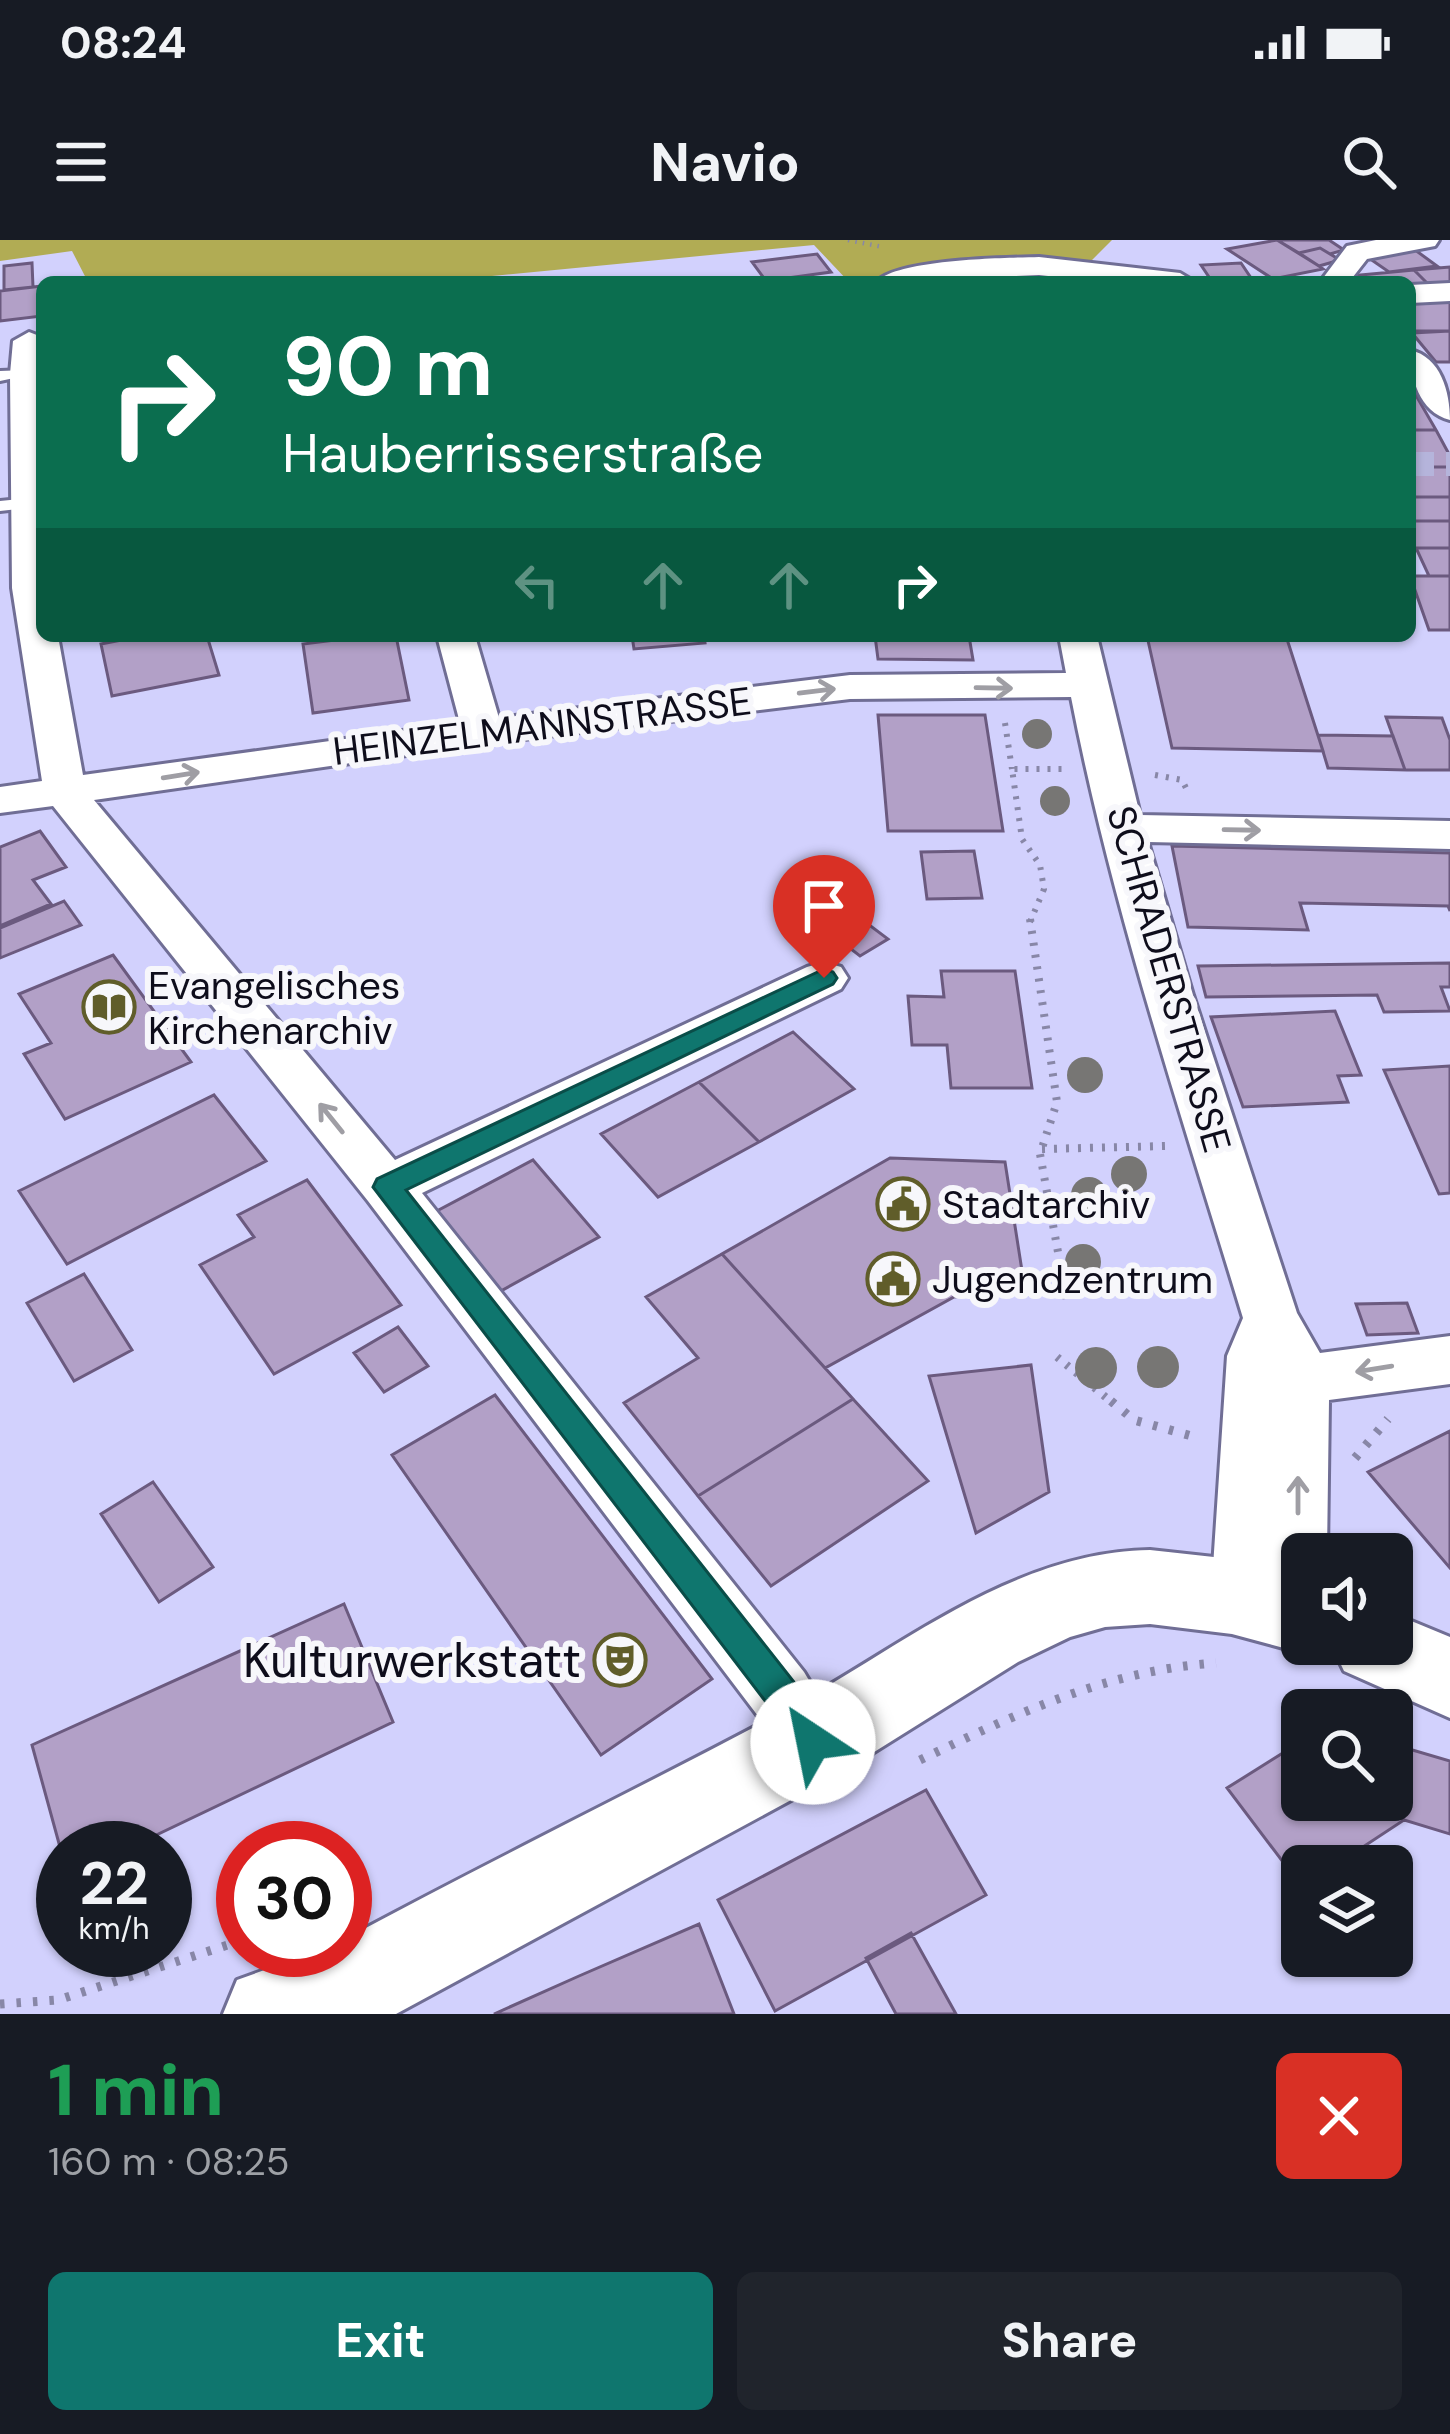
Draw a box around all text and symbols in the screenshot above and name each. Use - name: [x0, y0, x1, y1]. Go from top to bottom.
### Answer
- text: 08:24: [60, 13, 187, 72]
- text: Navio: [650, 127, 800, 198]
- icon: menu: [48, 129, 114, 195]
- icon: search: [1336, 129, 1402, 195]
- text: 90 m: [282, 312, 493, 421]
- icon: right: [84, 324, 240, 480]
- text: Hauberrisserstraße: [282, 418, 763, 489]
- icon: left: [504, 552, 570, 618]
- icon: ahead: [630, 552, 696, 618]
- icon: ahead: [756, 552, 822, 618]
- icon: right: [882, 552, 948, 618]
- street label: HEINZELMANNSTRASSE: [330, 675, 754, 777]
- one-way arrow: [974, 676, 1013, 699]
- one-way arrow: [797, 679, 836, 701]
- one-way arrow: [160, 763, 199, 786]
- street label: SCHRADERSTRASSE: [1095, 800, 1243, 1158]
- one-way arrow: [1222, 819, 1261, 842]
- pin: [773, 855, 875, 978]
- icon: arrive: [791, 873, 857, 939]
- place label: Evangelisches Kirchenarchiv: [148, 960, 400, 1056]
- library icon: Evangelisches Kirchenarchiv: [81, 979, 137, 1035]
- one-way arrow: [318, 1102, 344, 1134]
- public building icon: Stadtarchiv: [875, 1176, 931, 1232]
- place label: Stadtarchiv: [942, 1179, 1150, 1230]
- public building icon: Jugendzentrum: [865, 1251, 921, 1307]
- place label: Jugendzentrum: [932, 1254, 1213, 1305]
- one-way arrow: [1355, 1358, 1394, 1381]
- one-way arrow: [1287, 1476, 1309, 1515]
- map controls: [1281, 1533, 1413, 1977]
- button: sound: [1281, 1533, 1413, 1665]
- place label: Kulturwerkstatt: [243, 1629, 581, 1692]
- theatre icon: Kulturwerkstatt: [592, 1632, 648, 1688]
- position arrow: [750, 1679, 876, 1805]
- button: search: [1281, 1689, 1413, 1821]
- speed limit sign: 30: [216, 1821, 372, 1977]
- text: 22: [79, 1844, 149, 1923]
- button: layers: [1281, 1845, 1413, 1977]
- text: km/h: [79, 1909, 149, 1948]
- text: 1 min: [48, 2044, 224, 2137]
- button: close: [1276, 2053, 1402, 2179]
- text: 160 m · 08:25: [48, 2136, 289, 2187]
- button: Exit: [48, 2272, 713, 2410]
- button: Share: [737, 2272, 1402, 2410]

